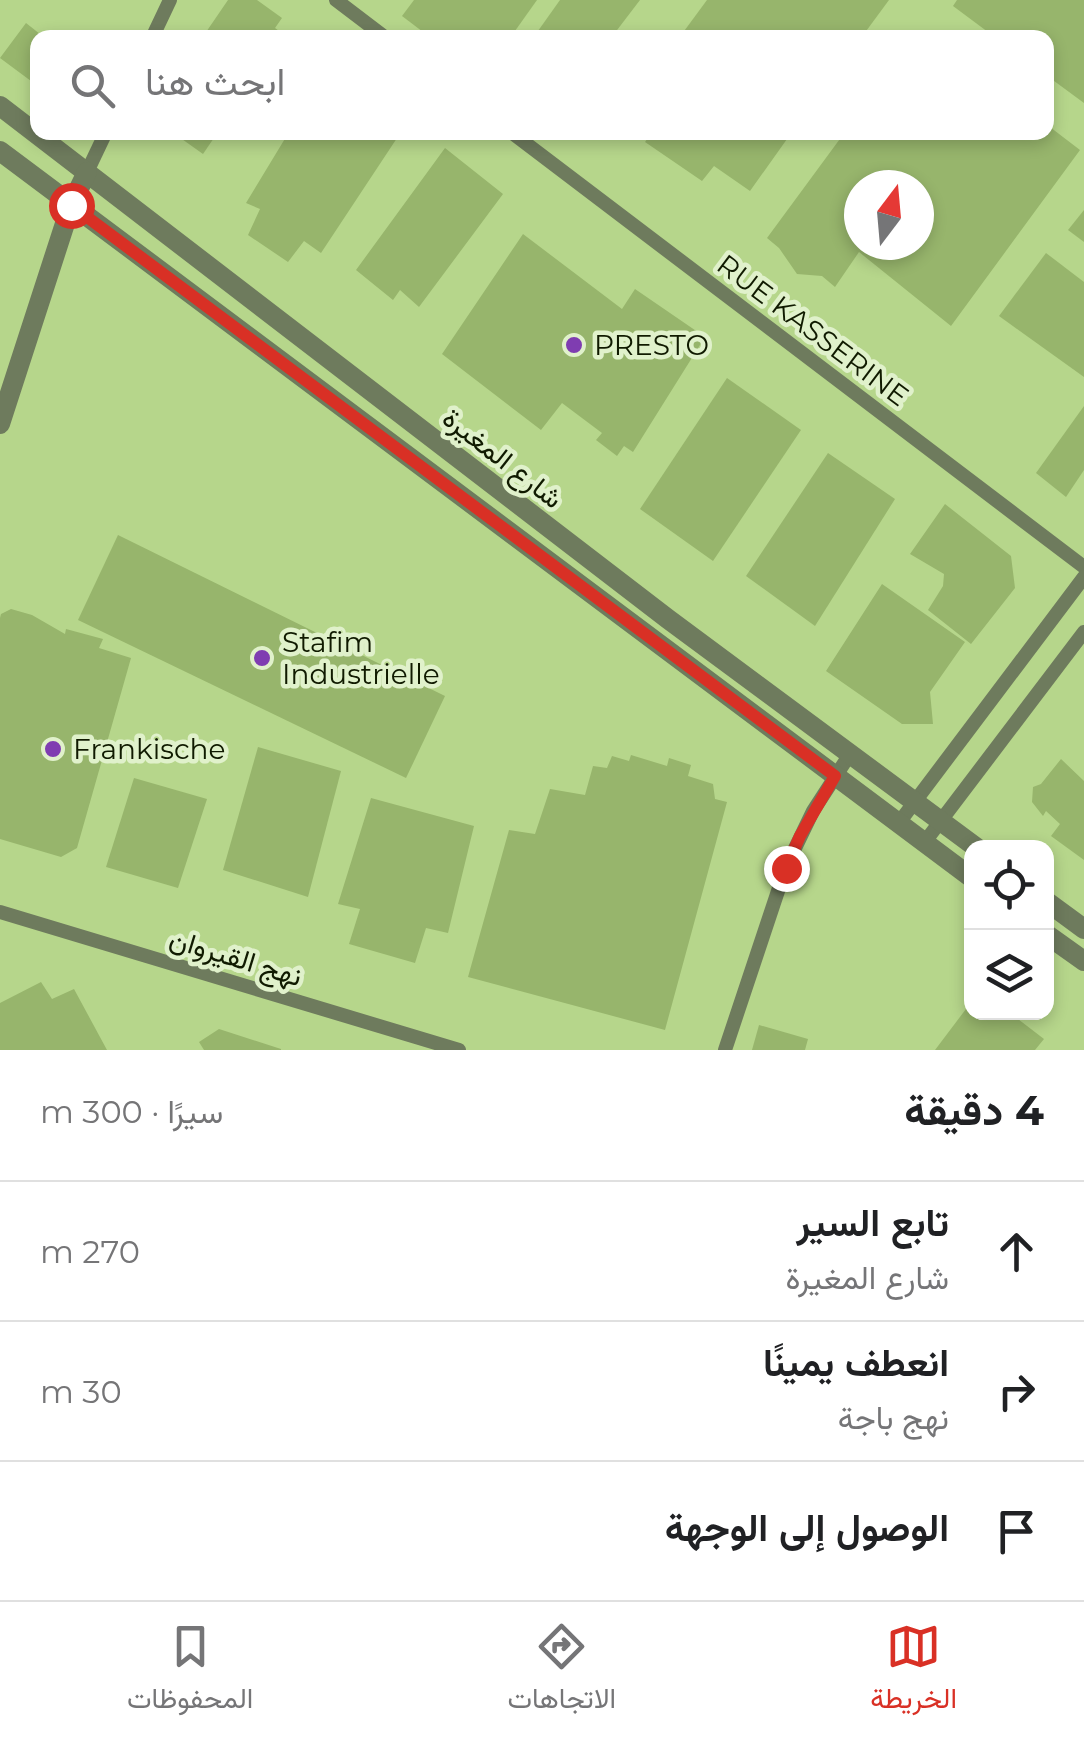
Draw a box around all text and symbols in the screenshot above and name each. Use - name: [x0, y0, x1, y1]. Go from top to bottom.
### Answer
- search box: [30, 30, 1054, 140]
- icon: search: [65, 58, 120, 113]
- text: ابحث هنا: [145, 58, 285, 105]
- north arrow: [844, 170, 934, 260]
- route start: [49, 183, 95, 229]
- street label: RUE KASSERINE: [710, 247, 916, 413]
- place label: PRESTO: [594, 328, 709, 362]
- marker: PRESTO: [563, 334, 585, 356]
- street label: شارع المغيرة: [435, 401, 570, 517]
- place label: Stafim Industrielle: [282, 625, 440, 691]
- marker: Stafim Industrielle: [251, 647, 273, 669]
- place label: Frankische: [73, 732, 225, 766]
- marker: Frankische: [42, 738, 64, 760]
- map controls: [964, 840, 1054, 1020]
- button: locate: [964, 840, 1054, 930]
- route end: [764, 846, 810, 892]
- street label: نهج القيروان: [165, 921, 306, 996]
- button: layers: [964, 930, 1054, 1020]
- text: 4 دقيقة: [904, 1084, 1044, 1136]
- text: سيرًا · 300 m: [40, 1092, 223, 1131]
- text: تابع السير: [797, 1199, 949, 1246]
- icon: ahead: [989, 1224, 1044, 1279]
- text: 270 m: [40, 1232, 140, 1271]
- text: شارع المغيرة: [785, 1258, 949, 1297]
- text: انعطف يمينًا: [763, 1339, 949, 1386]
- icon: right: [989, 1364, 1044, 1419]
- text: 30 m: [40, 1372, 122, 1411]
- text: نهج باجة: [838, 1398, 949, 1437]
- text: الوصول إلى الوجهة: [665, 1504, 949, 1551]
- icon: arrive: [989, 1504, 1044, 1559]
- tab: المحفوظات: [127, 1619, 253, 1723]
- tab: الاتجاهات: [507, 1619, 616, 1723]
- tab: الخريطة: [870, 1619, 957, 1723]

